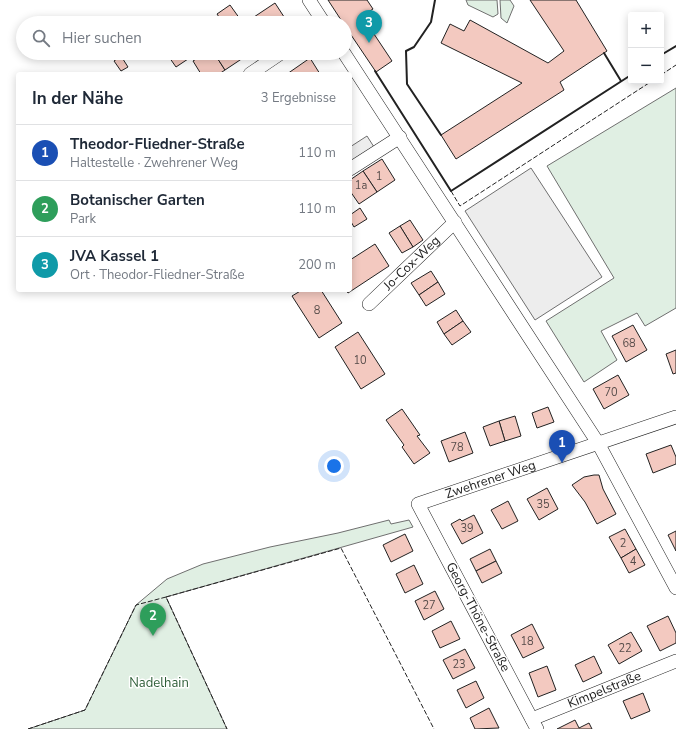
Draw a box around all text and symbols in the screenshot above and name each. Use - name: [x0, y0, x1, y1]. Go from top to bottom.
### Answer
- pin: 3: [356, 10, 382, 43]
- map controls: [628, 12, 664, 84]
- button: +: [628, 12, 664, 48]
- search box: [16, 16, 352, 60]
- icon: search: [30, 27, 52, 49]
- text: Hier suchen: [62, 28, 142, 48]
- button: −: [628, 48, 664, 84]
- text: In der Nähe: [32, 87, 123, 110]
- text: 3 Ergebnisse: [261, 89, 336, 107]
- text: Theodor-Fliedner-Straße: [70, 134, 245, 154]
- text: 1: [41, 144, 49, 162]
- text: 110 m: [298, 144, 336, 162]
- text: Haltestelle · Zwehrener Weg: [70, 154, 238, 172]
- house number: 1: [376, 169, 382, 184]
- house number: 1a: [355, 178, 367, 193]
- text: Botanischer Garten: [70, 190, 205, 210]
- text: 2: [41, 200, 49, 218]
- text: 110 m: [298, 200, 336, 218]
- text: Park: [70, 210, 96, 228]
- street label: Jo-Cox-Weg: [379, 232, 444, 295]
- text: JVA Kassel 1: [70, 246, 159, 266]
- text: 3: [41, 256, 49, 274]
- text: 200 m: [298, 256, 336, 274]
- text: Ort · Theodor-Fliedner-Straße: [70, 266, 245, 284]
- house number: 8: [314, 303, 321, 318]
- house number: 68: [622, 336, 636, 351]
- house number: 10: [353, 353, 367, 368]
- house number: 70: [604, 385, 618, 400]
- pin: 1: [549, 430, 575, 463]
- house number: 78: [450, 440, 464, 455]
- your location: [324, 456, 344, 476]
- street label: Zwehrener Weg: [443, 456, 538, 503]
- house number: 35: [536, 497, 550, 512]
- house number: 39: [460, 521, 474, 536]
- house number: 2: [620, 536, 626, 551]
- house number: 4: [630, 554, 637, 569]
- street label: Georg-Thöne-Straße: [441, 559, 515, 675]
- house number: 27: [422, 598, 436, 613]
- pin: 2: [140, 603, 166, 636]
- house number: 18: [520, 634, 534, 649]
- house number: 22: [618, 641, 632, 656]
- house number: 23: [452, 657, 466, 672]
- street label: Kimpelstraße: [565, 667, 644, 713]
- park label: Nadelhain: [129, 674, 189, 692]

